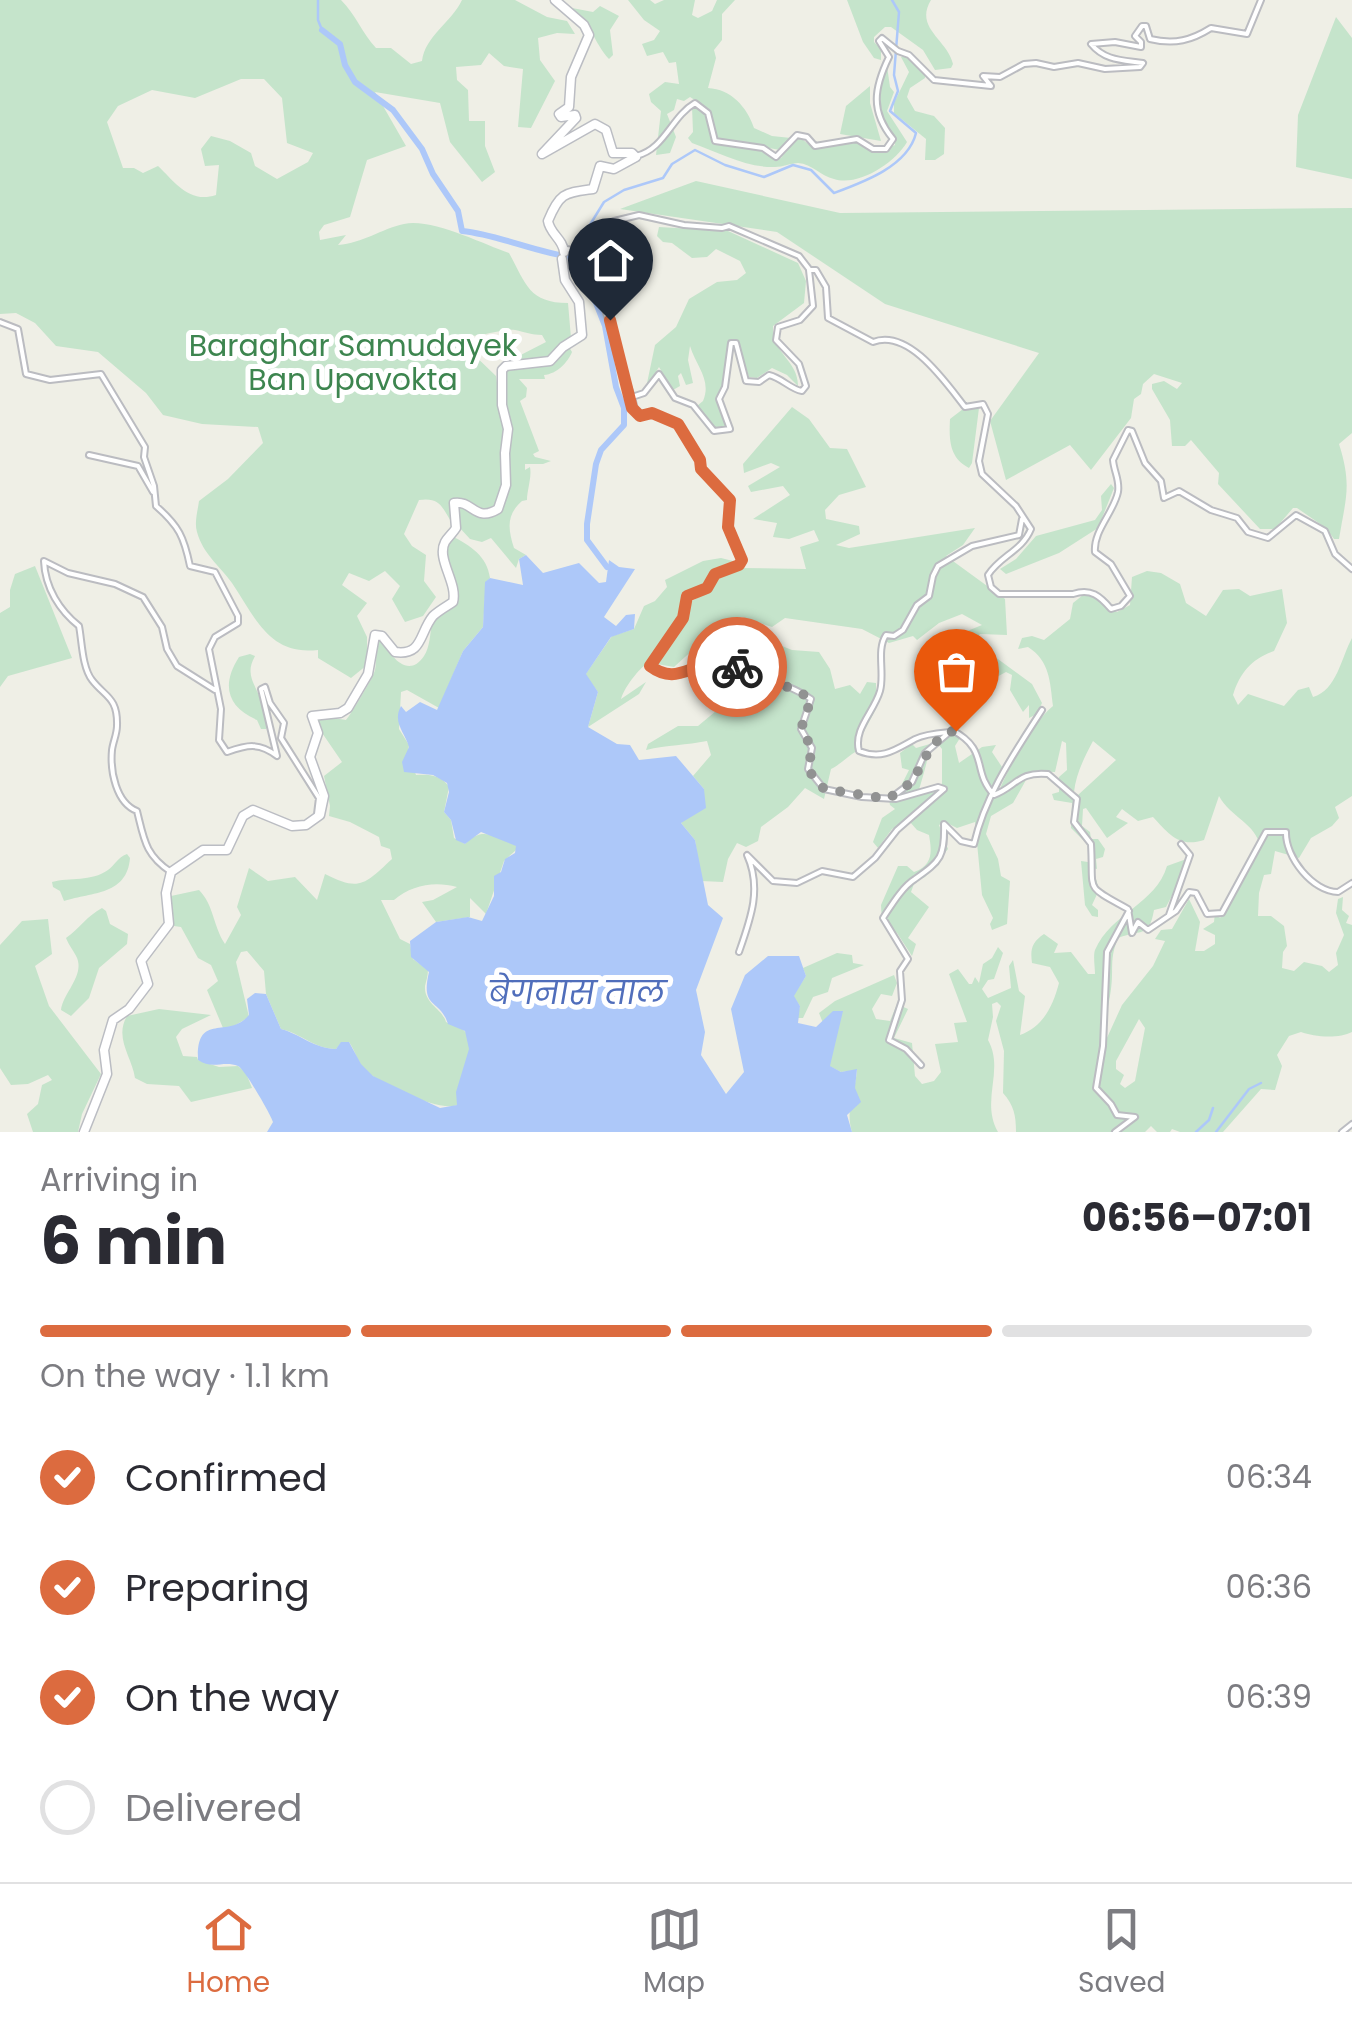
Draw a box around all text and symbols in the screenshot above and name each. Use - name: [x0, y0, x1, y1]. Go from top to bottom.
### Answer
- pin: [568, 218, 653, 321]
- icon: home: [583, 233, 638, 288]
- park label: Baraghar Samudayek Ban Upavokta: [189, 324, 518, 401]
- courier: [687, 617, 787, 717]
- pin: [914, 629, 999, 732]
- icon: bike: [710, 640, 765, 695]
- icon: bag: [929, 644, 984, 699]
- water label: बेगनास ताल: [489, 970, 669, 1015]
- text: Arriving in: [40, 1157, 198, 1202]
- text: 06:56–07:01: [1082, 1191, 1312, 1244]
- text: 6 min: [40, 1196, 227, 1287]
- text: On the way · 1.1 km: [40, 1353, 330, 1398]
- icon: check: [40, 1450, 95, 1505]
- text: Confirmed: [125, 1451, 327, 1504]
- text: 06:34: [1226, 1454, 1312, 1499]
- icon: check: [40, 1560, 95, 1615]
- text: Preparing: [125, 1561, 310, 1614]
- text: 06:36: [1226, 1564, 1312, 1609]
- icon: check: [40, 1670, 95, 1725]
- text: On the way: [125, 1671, 339, 1724]
- text: 06:39: [1226, 1674, 1312, 1719]
- text: Delivered: [125, 1781, 302, 1834]
- tab: Home: [187, 1902, 270, 2004]
- tab: Map: [643, 1902, 705, 2004]
- tab: Saved: [1078, 1902, 1165, 2004]

